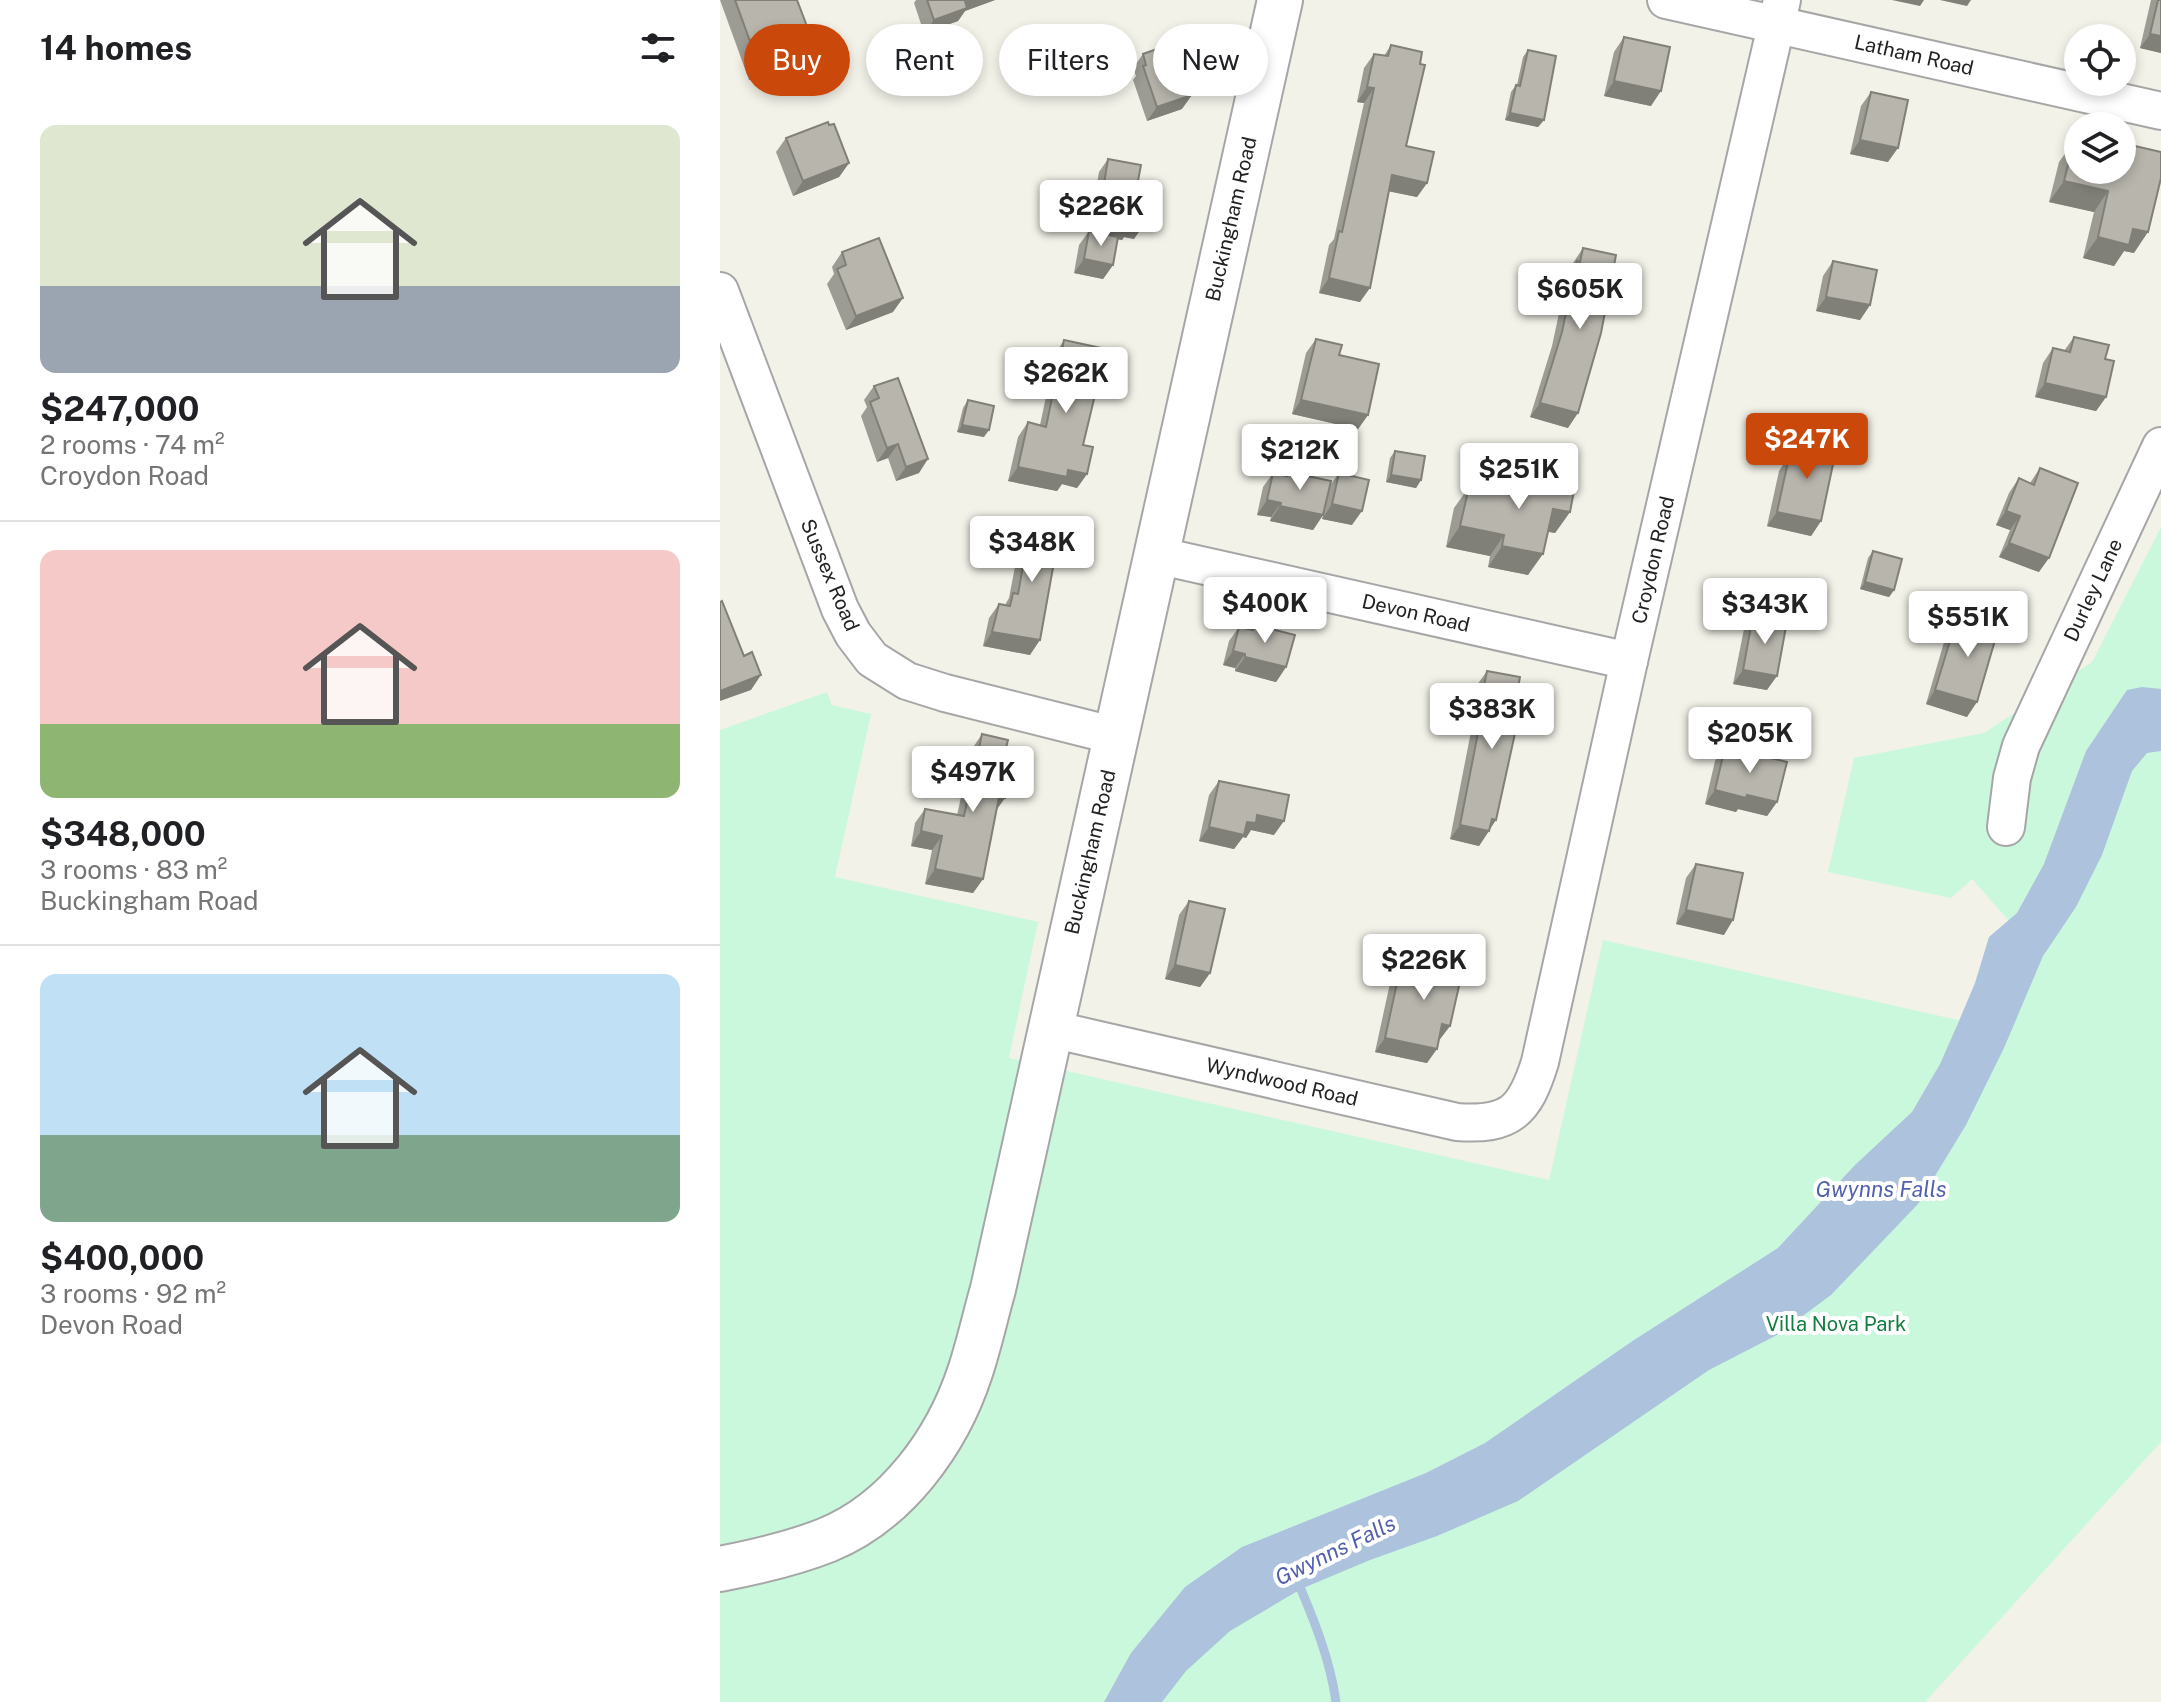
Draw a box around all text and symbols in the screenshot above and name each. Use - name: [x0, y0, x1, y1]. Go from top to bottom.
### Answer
- chip: Buy: [744, 24, 850, 96]
- chip: Rent: [866, 24, 983, 96]
- chip: Filters: [999, 24, 1137, 96]
- chip: New: [1153, 24, 1268, 96]
- map controls: [2064, 24, 2136, 184]
- button: locate: [2064, 24, 2136, 96]
- icon: filters: [636, 26, 680, 70]
- text: 14 homes: [40, 28, 192, 68]
- street label: Latham Road: [1852, 30, 1976, 80]
- button: layers: [2064, 112, 2136, 184]
- street label: Buckingham Road: [1200, 134, 1262, 304]
- icon: home: [288, 177, 432, 321]
- pin: $226K: [1045, 180, 1157, 248]
- text: $226K: [1058, 190, 1144, 221]
- pin: $605K: [1524, 263, 1636, 331]
- text: $605K: [1536, 273, 1624, 304]
- pin: $262K: [1010, 347, 1122, 415]
- text: $262K: [1023, 357, 1109, 388]
- text: $247,000: [40, 389, 199, 429]
- pin: $247K: [1751, 413, 1863, 481]
- text: $247K: [1764, 423, 1850, 454]
- pin: $212K: [1244, 424, 1356, 492]
- text: 2 rooms · 74 m²: [40, 429, 225, 460]
- text: $212K: [1260, 434, 1340, 465]
- pin: $251K: [1463, 443, 1575, 511]
- text: $251K: [1478, 453, 1560, 484]
- text: Croydon Road: [40, 460, 209, 491]
- street label: Croydon Road: [1627, 494, 1679, 626]
- street label: Sussex Road: [796, 515, 864, 635]
- pin: $348K: [976, 516, 1088, 584]
- text: $348K: [988, 526, 1076, 557]
- street label: Durley Lane: [2059, 535, 2127, 645]
- pin: $400K: [1209, 577, 1321, 645]
- pin: $343K: [1709, 578, 1821, 646]
- text: $400K: [1222, 587, 1308, 618]
- text: $343K: [1721, 588, 1809, 619]
- street label: Devon Road: [1360, 589, 1472, 637]
- pin: $551K: [1912, 591, 2024, 659]
- text: $551K: [1927, 601, 2009, 632]
- icon: home: [288, 602, 432, 746]
- pin: $383K: [1436, 683, 1548, 751]
- text: $383K: [1448, 693, 1536, 724]
- pin: $205K: [1694, 707, 1806, 775]
- text: $205K: [1706, 717, 1794, 748]
- pin: $497K: [917, 746, 1029, 814]
- text: $497K: [930, 756, 1016, 787]
- street label: Buckingham Road: [1059, 767, 1121, 937]
- text: $348,000: [40, 814, 206, 854]
- text: 3 rooms · 83 m²: [40, 854, 227, 885]
- text: Buckingham Road: [40, 885, 259, 916]
- pin: $226K: [1368, 934, 1480, 1002]
- text: $226K: [1381, 944, 1467, 975]
- icon: home: [288, 1026, 432, 1170]
- street label: Wyndwood Road: [1204, 1053, 1360, 1111]
- water label: Gwynns Falls: [1816, 1176, 1947, 1202]
- text: $400,000: [40, 1238, 204, 1278]
- text: 3 rooms · 92 m²: [40, 1278, 226, 1309]
- text: Devon Road: [40, 1309, 183, 1340]
- park label: Villa Nova Park: [1766, 1312, 1906, 1336]
- water label: Gwynns Falls: [1270, 1510, 1400, 1590]

